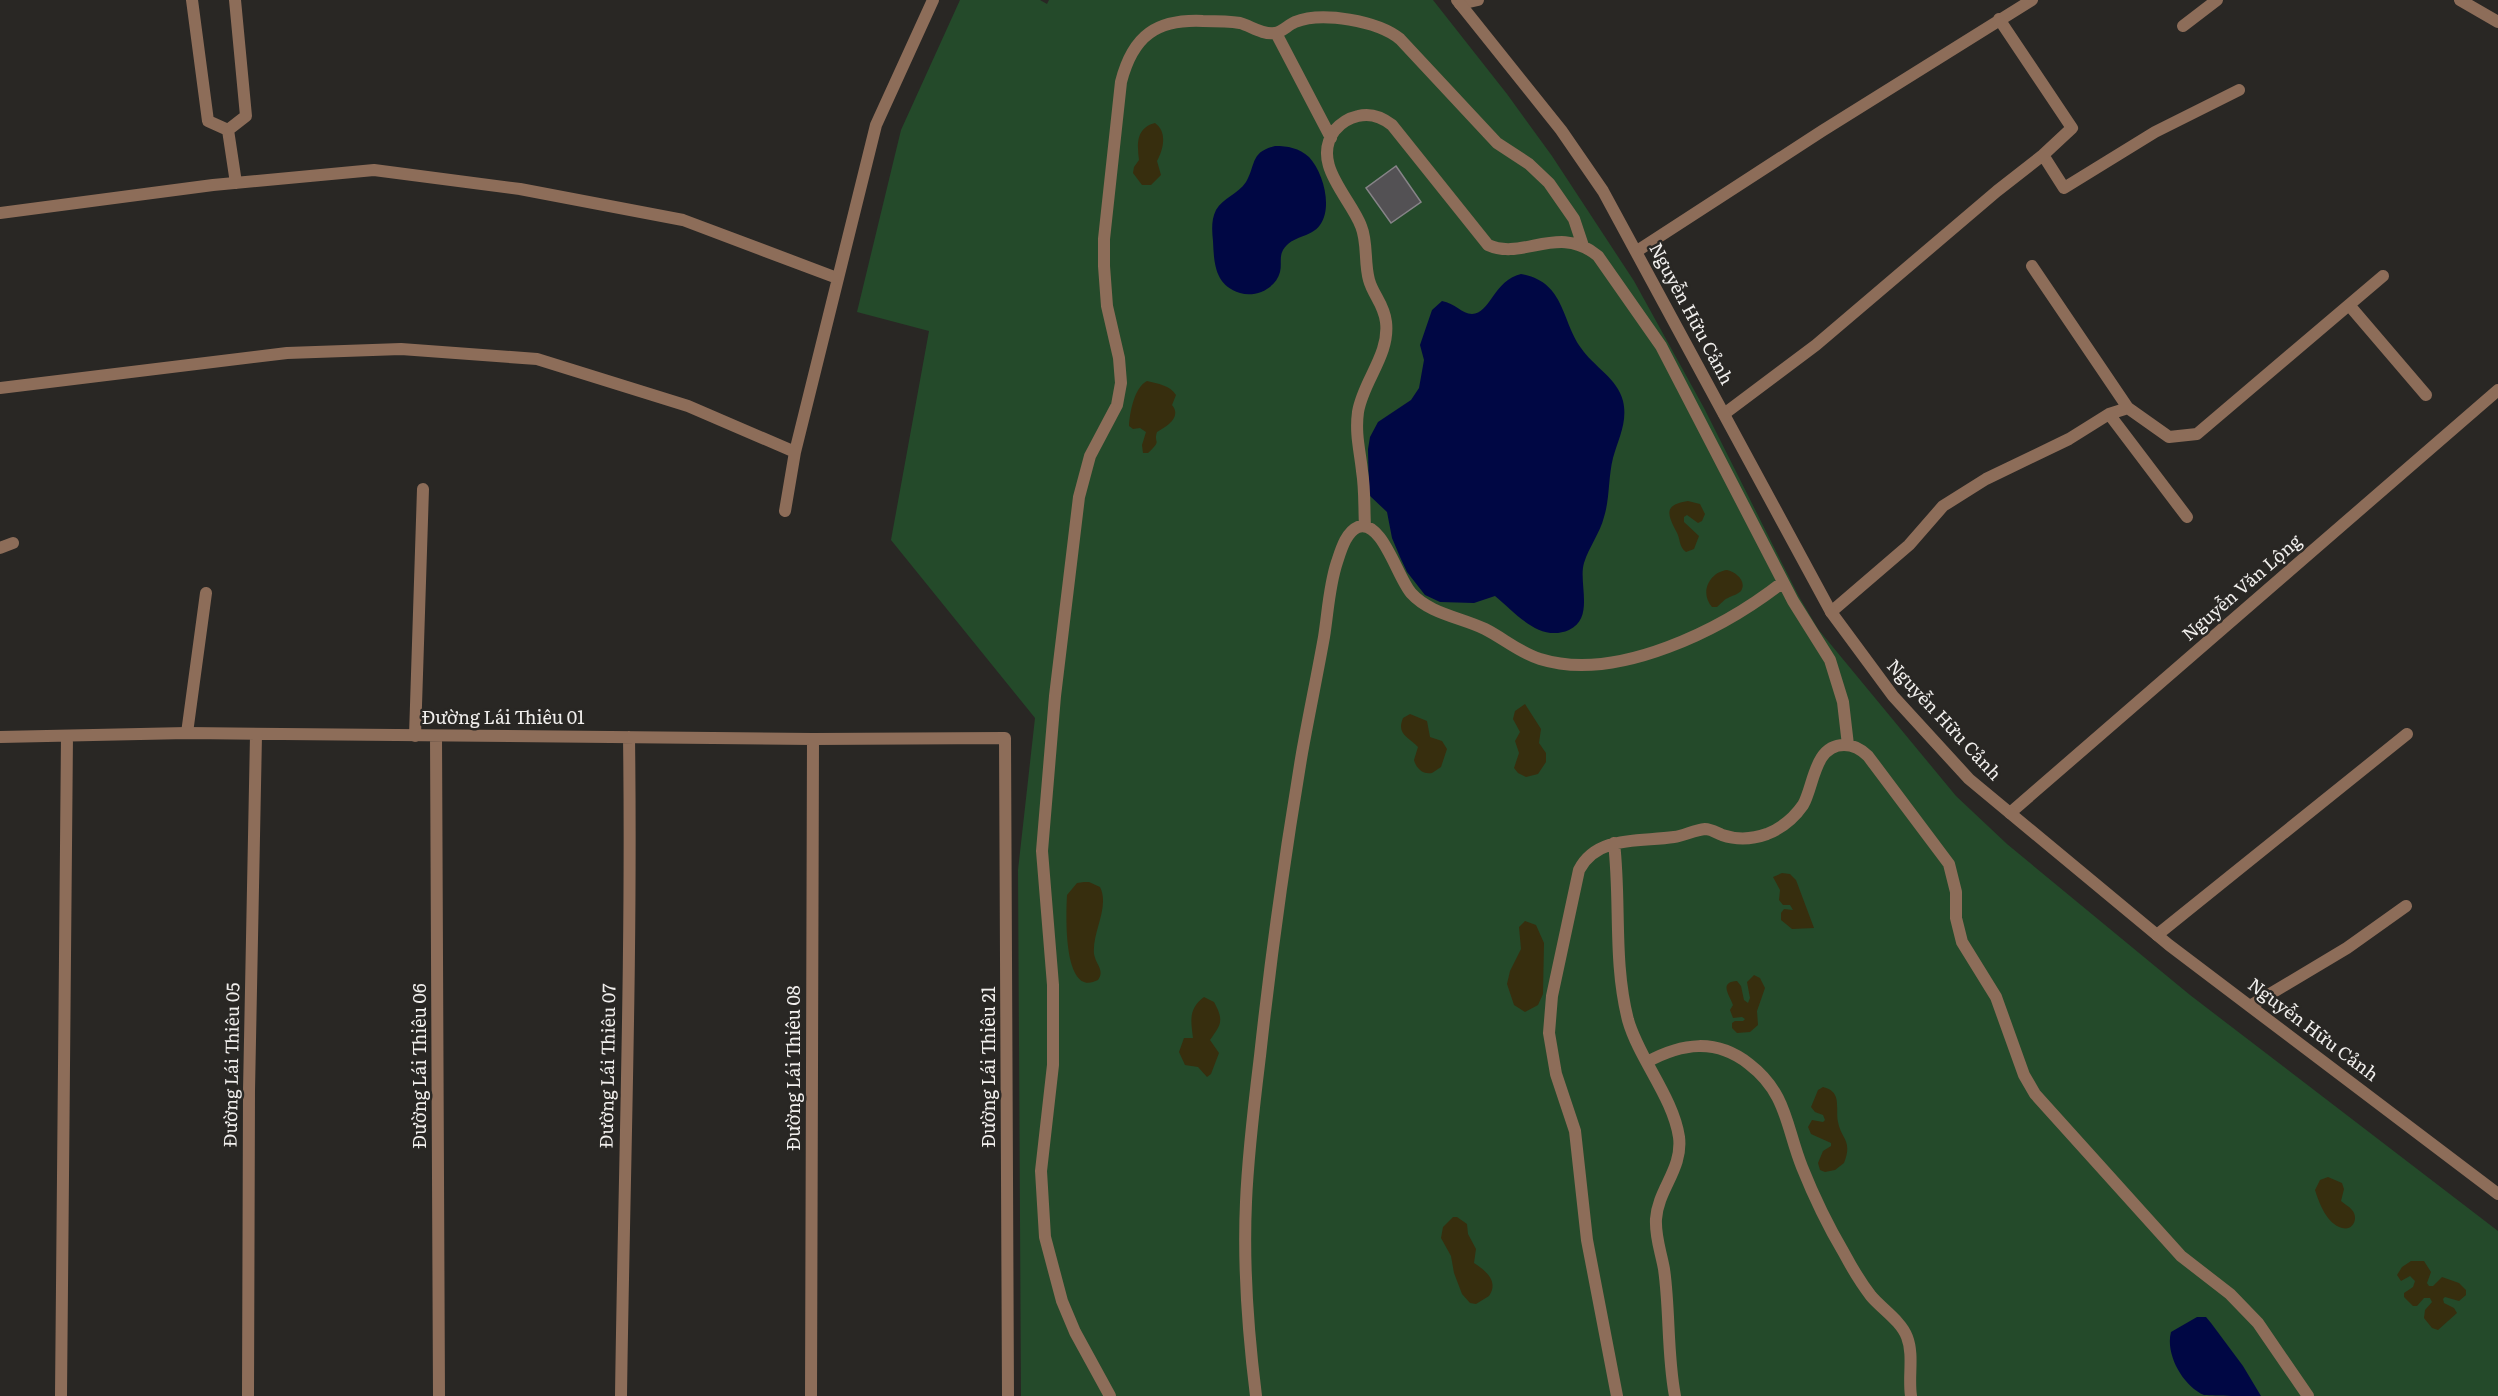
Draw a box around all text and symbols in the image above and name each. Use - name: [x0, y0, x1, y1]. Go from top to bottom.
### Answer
- street label: Nguyễn Hữu Cảnh: [1643, 237, 1741, 389]
- street label: Nguyễn Văn Lộng: [2175, 526, 2308, 647]
- street label: Nguyễn Hữu Cảnh: [1881, 652, 2009, 786]
- street label: Đường Lái Thiêu 01: [422, 703, 585, 730]
- street label: Nguyễn Hữu Cảnh: [2243, 971, 2385, 1087]
- street label: Đường Lái Thiêu 05: [216, 982, 245, 1148]
- street label: Đường Lái Thiêu 06: [405, 983, 432, 1149]
- street label: Đường Lái Thiêu 07: [592, 983, 621, 1149]
- street label: Đường Lái Thiêu 08: [779, 985, 806, 1151]
- street label: Đường Lái Thiêu 21: [974, 986, 1001, 1148]

